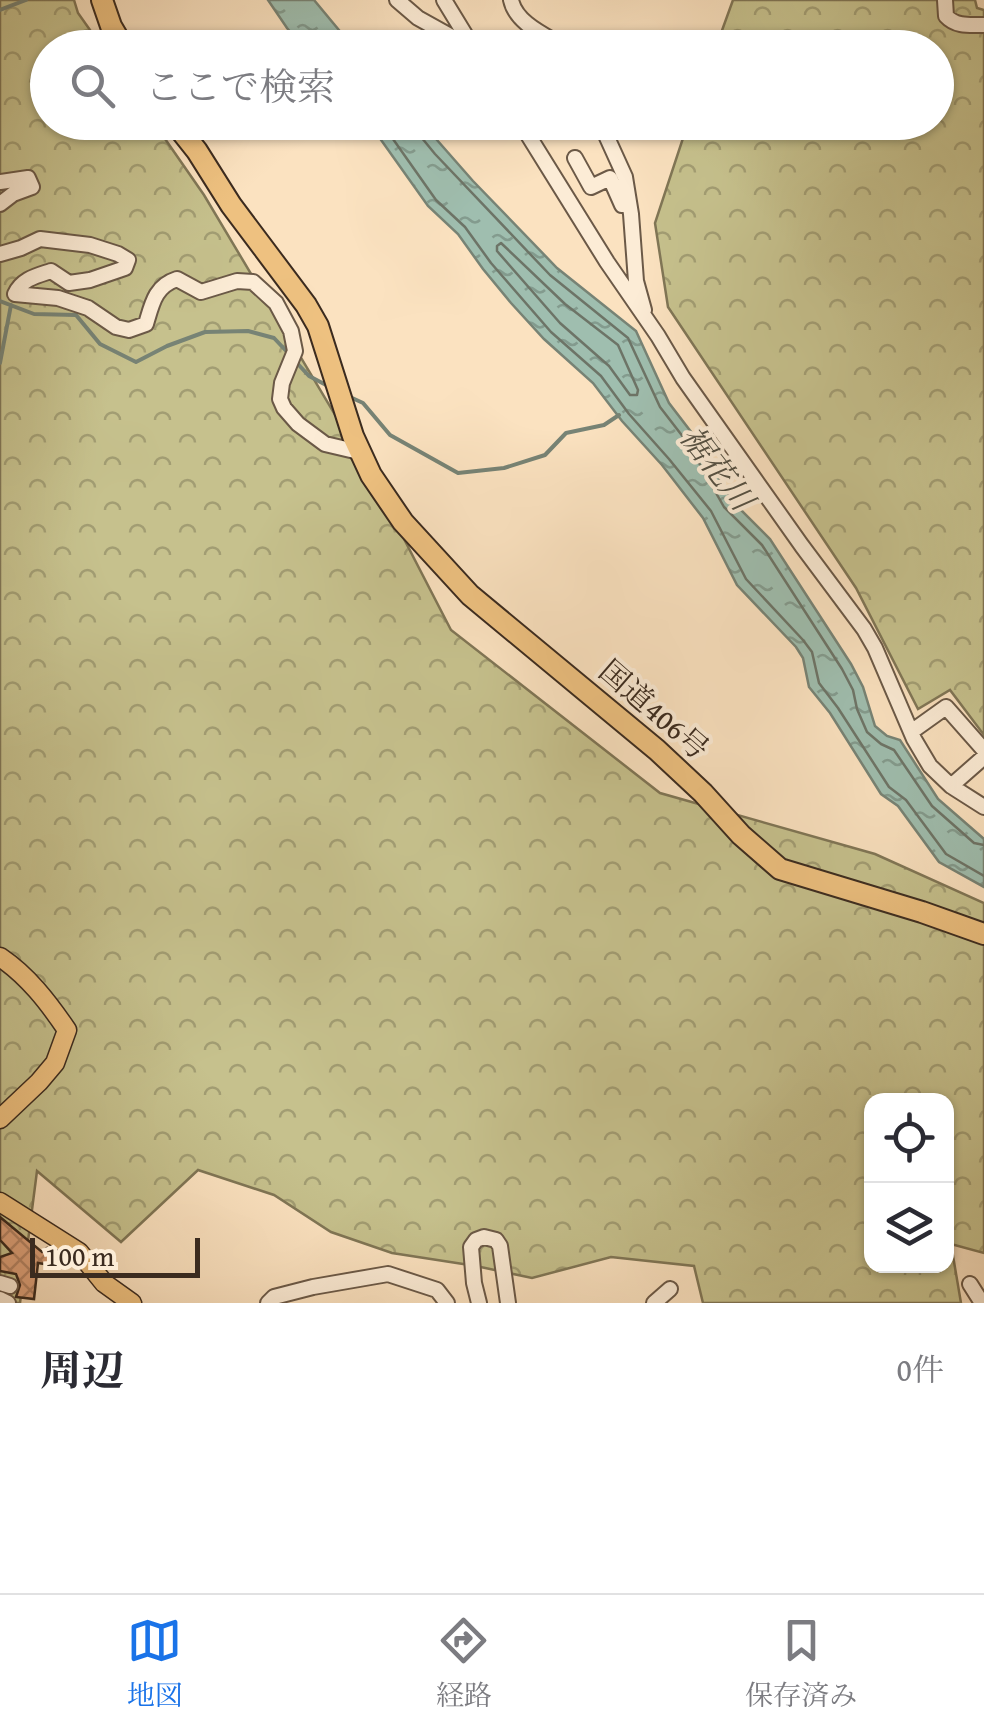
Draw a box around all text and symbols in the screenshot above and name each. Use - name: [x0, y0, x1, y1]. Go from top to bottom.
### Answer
- search box: [30, 30, 954, 140]
- icon: search: [65, 58, 120, 113]
- text: ここで検索: [145, 58, 335, 114]
- water label: 裾花川: [669, 415, 767, 522]
- street label: 国道406号: [590, 649, 719, 770]
- map controls: [864, 1093, 954, 1273]
- button: locate: [864, 1093, 954, 1183]
- button: layers: [864, 1183, 954, 1273]
- scale bar: [30, 1233, 200, 1278]
- text: 100 m: [45, 1235, 114, 1276]
- text: 周辺: [40, 1339, 124, 1400]
- text: 0件: [897, 1346, 944, 1393]
- tab: 地図: [127, 1613, 183, 1715]
- tab: 経路: [436, 1613, 492, 1715]
- tab: 保存済み: [745, 1613, 857, 1715]

